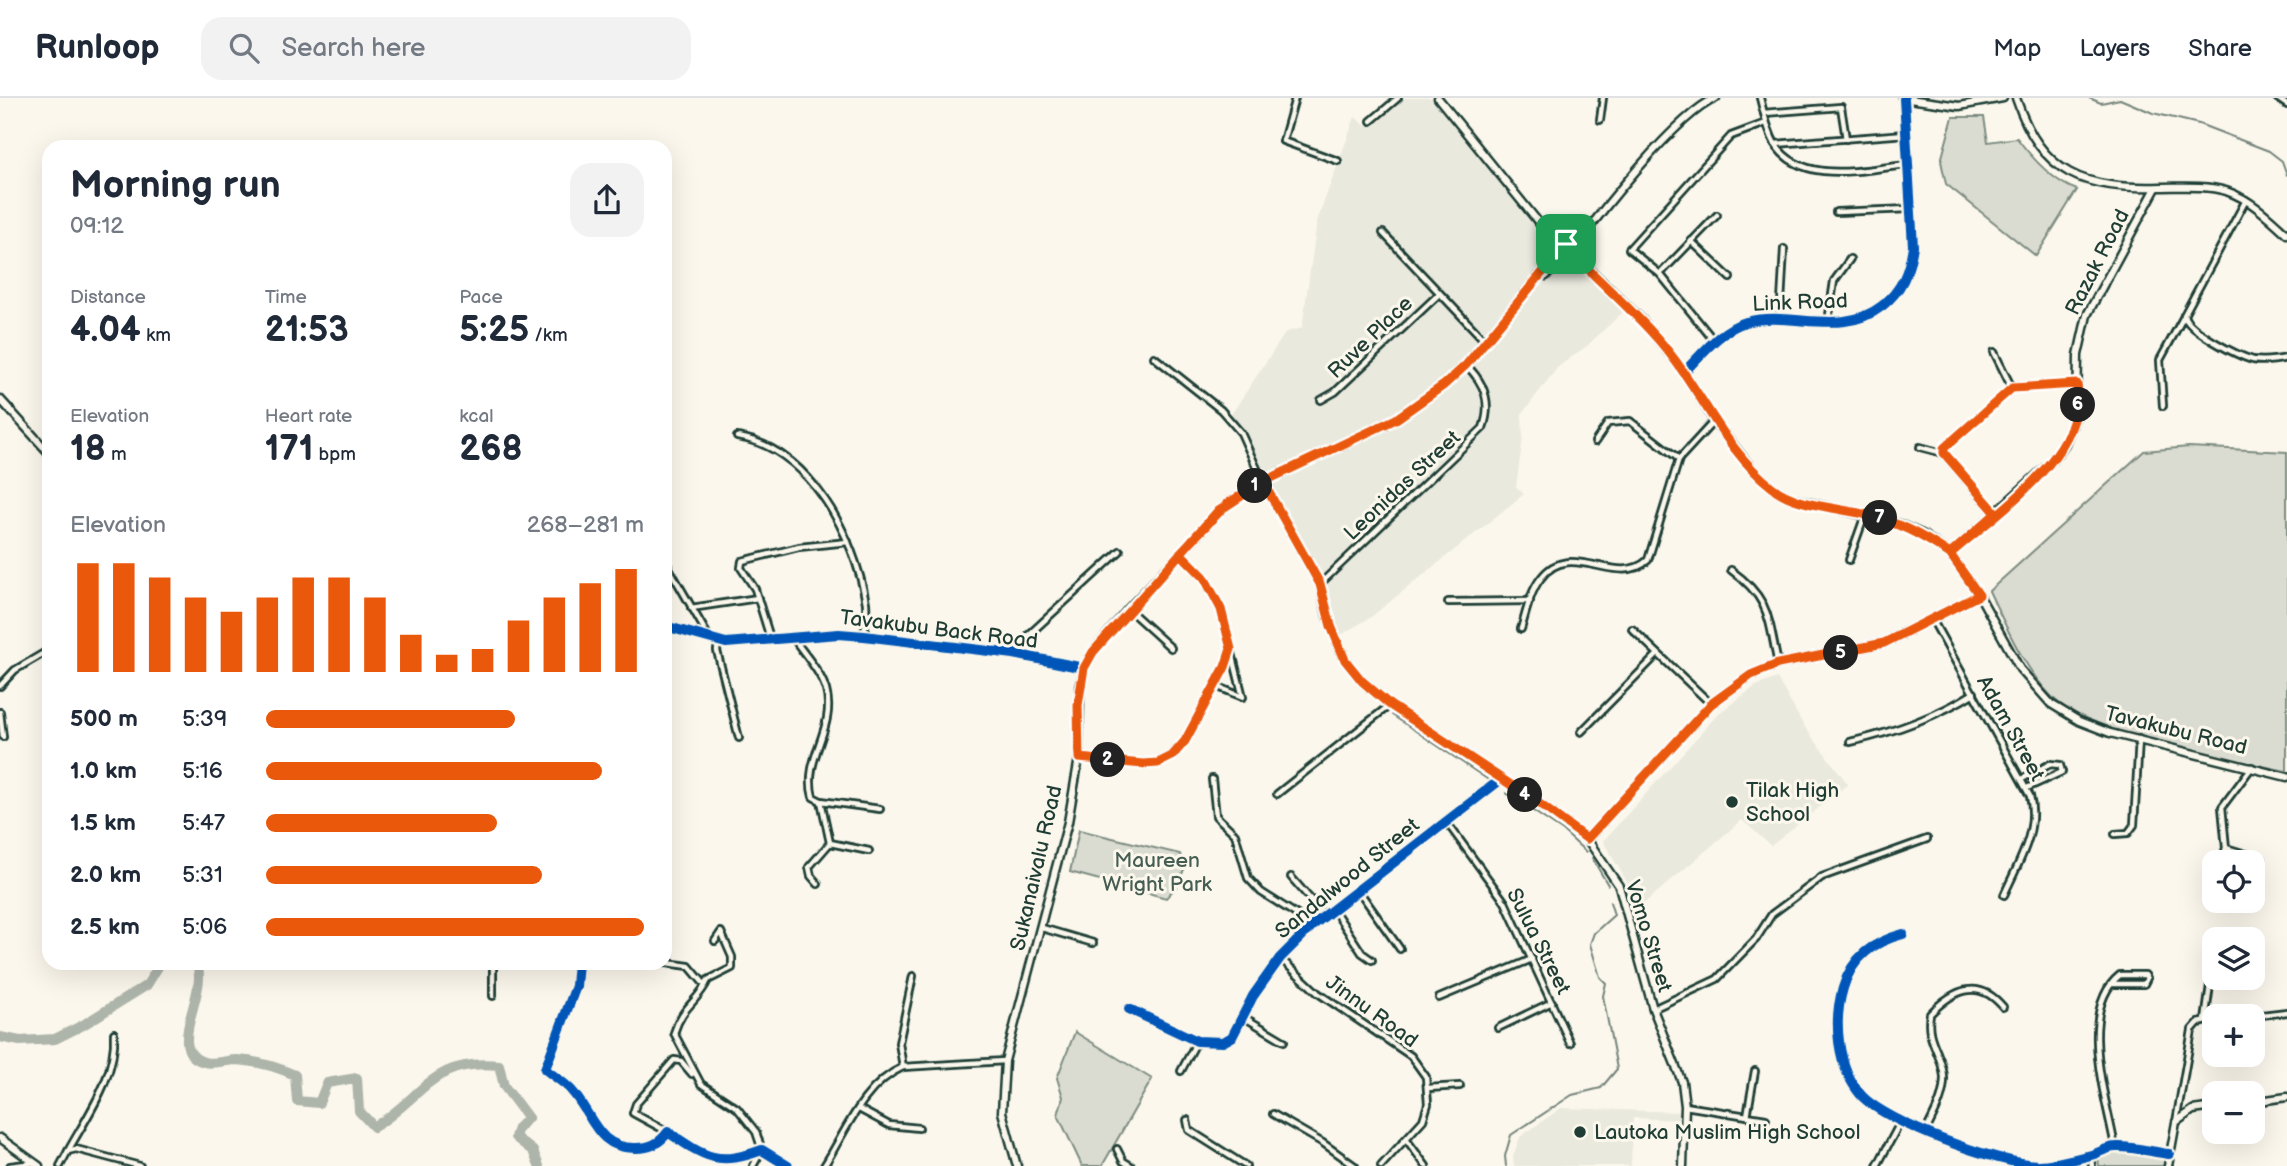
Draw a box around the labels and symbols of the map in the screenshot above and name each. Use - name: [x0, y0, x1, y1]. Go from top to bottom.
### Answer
- street label: Razak Road: [2060, 205, 2135, 319]
- pin: [1536, 214, 1596, 274]
- street label: Link Road: [1752, 288, 1848, 317]
- street label: Ruve Place: [1323, 291, 1418, 384]
- pin: 6: [2060, 388, 2096, 422]
- street label: Leonidas Street: [1339, 425, 1466, 546]
- pin: 1: [1238, 468, 1272, 504]
- pin: 7: [1862, 500, 1898, 536]
- street label: Tavakubu Back Road: [839, 605, 1039, 654]
- pin: 5: [1824, 636, 1858, 670]
- street label: Adam Street: [1971, 671, 2050, 786]
- street label: Tavakubu Road: [2102, 701, 2250, 760]
- pin: 2: [1090, 742, 1126, 778]
- pin: 4: [1508, 778, 1542, 812]
- place label: Tilak High School: [1746, 778, 1839, 827]
- street label: Sukanaivalu Road: [1005, 783, 1068, 953]
- marker: Tilak High School: [1724, 794, 1740, 810]
- street label: Sandalwood Street: [1270, 812, 1425, 944]
- park label: Maureen Wright Park: [1102, 848, 1213, 897]
- street label: Vomo Street: [1620, 877, 1678, 996]
- street label: Sulua Street: [1501, 884, 1576, 999]
- street label: Jinnu Road: [1321, 970, 1423, 1053]
- place label: Lautoka Muslim High School: [1594, 1120, 1860, 1145]
- marker: Lautoka Muslim High School: [1572, 1124, 1588, 1140]

